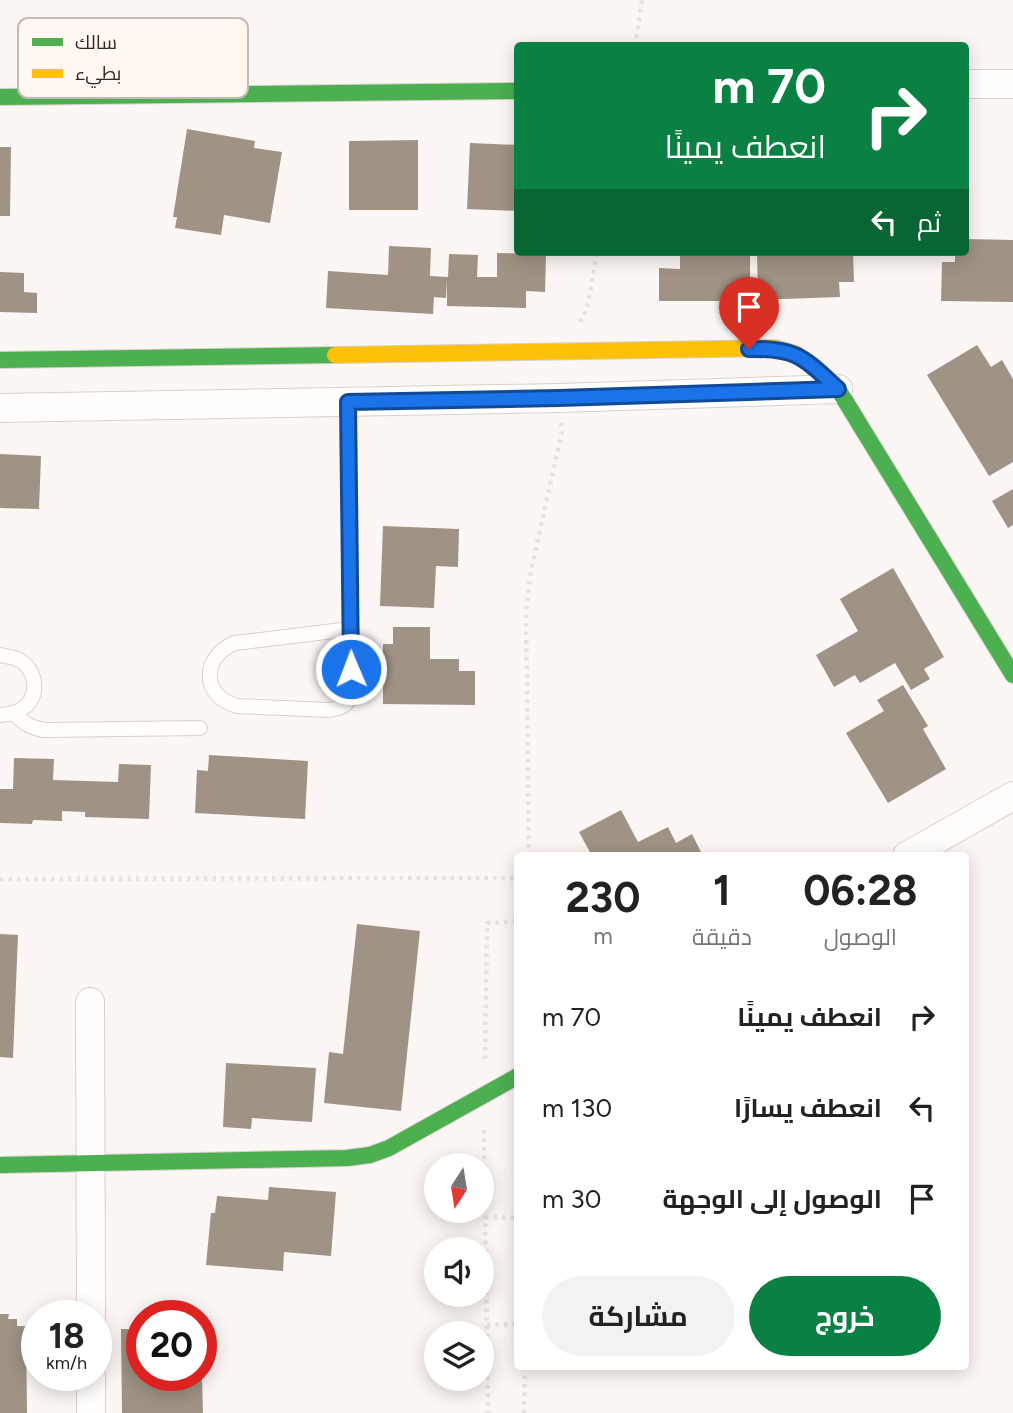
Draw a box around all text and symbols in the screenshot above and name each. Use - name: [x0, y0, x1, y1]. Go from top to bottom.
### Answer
- legend: [18, 18, 248, 98]
- text: سالك: [75, 31, 117, 54]
- text: 70 m: [713, 56, 826, 115]
- text: بطيء: [75, 62, 121, 88]
- icon: right: [850, 70, 941, 161]
- text: انعطف يمينًا: [664, 128, 826, 166]
- icon: left: [865, 203, 903, 241]
- text: ثم: [917, 207, 941, 239]
- pin: [719, 277, 779, 349]
- icon: arrive: [730, 288, 768, 326]
- position arrow: [314, 632, 388, 706]
- text: 1: [713, 865, 731, 916]
- text: 06:28: [803, 865, 918, 916]
- text: 230: [566, 872, 640, 923]
- text: m: [593, 922, 613, 950]
- text: دقيقة: [692, 923, 752, 951]
- text: الوصول: [824, 923, 897, 951]
- icon: right: [903, 998, 941, 1036]
- text: 70 m: [542, 1001, 601, 1033]
- text: انعطف يمينًا: [737, 1001, 882, 1033]
- icon: left: [903, 1089, 941, 1127]
- text: 130 m: [542, 1092, 612, 1124]
- text: انعطف يسارًا: [734, 1092, 882, 1124]
- north arrow: [424, 1153, 494, 1223]
- map controls: [424, 1153, 494, 1391]
- icon: arrive: [903, 1180, 941, 1218]
- text: 30 m: [542, 1183, 601, 1215]
- text: الوصول إلى الوجهة: [662, 1183, 882, 1215]
- button: sound: [424, 1237, 494, 1307]
- button: مشاركة: [542, 1276, 735, 1356]
- button: خروج: [749, 1276, 941, 1356]
- speed limit sign: 20: [126, 1300, 217, 1391]
- text: 18: [48, 1315, 85, 1357]
- button: layers: [424, 1321, 494, 1391]
- text: km/h: [46, 1352, 87, 1374]

